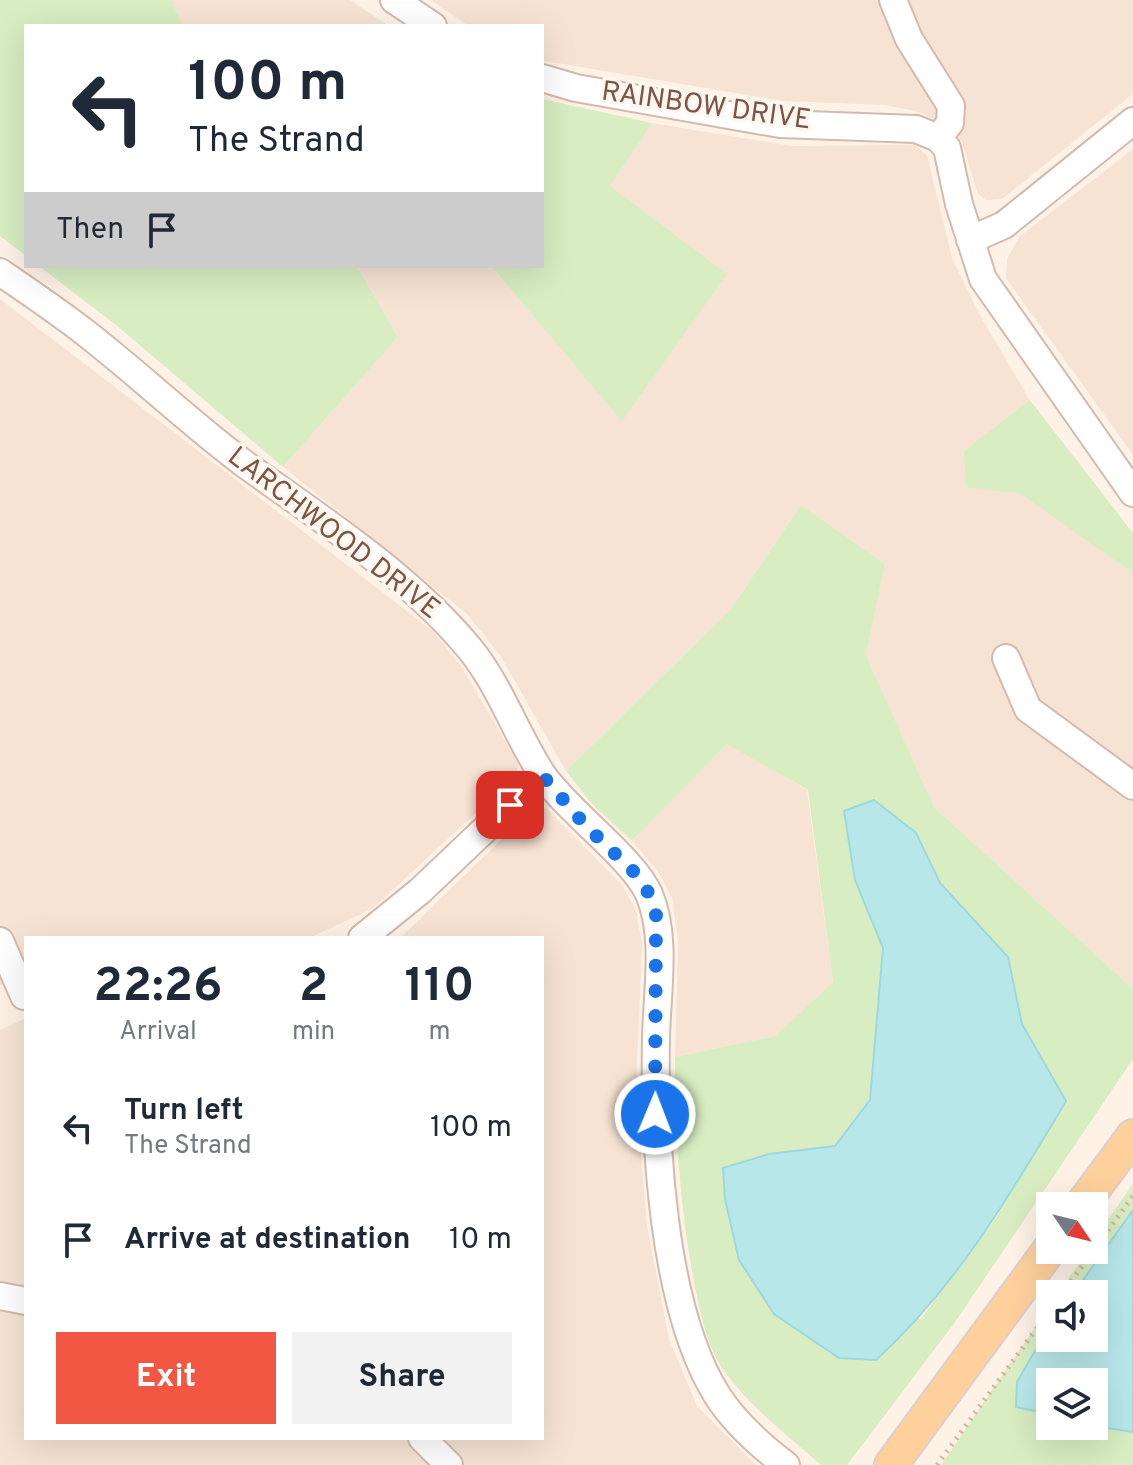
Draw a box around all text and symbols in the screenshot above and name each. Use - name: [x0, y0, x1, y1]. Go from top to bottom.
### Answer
- text: 100 m: [188, 50, 347, 120]
- icon: left: [56, 56, 160, 160]
- street label: RAINBOW DRIVE: [599, 74, 813, 140]
- text: The Strand: [188, 119, 365, 165]
- icon: arrive: [140, 208, 184, 252]
- text: Then: [56, 212, 124, 249]
- street label: LARCHWOOD DRIVE: [219, 440, 447, 628]
- pin: [476, 771, 544, 839]
- icon: arrive: [488, 783, 532, 827]
- text: 22:26: [93, 958, 223, 1018]
- text: 2: [299, 958, 328, 1018]
- text: 110: [405, 958, 475, 1018]
- text: Arrival: [119, 1016, 197, 1049]
- text: min: [292, 1016, 335, 1049]
- text: m: [429, 1016, 451, 1049]
- position arrow: [613, 1072, 697, 1156]
- text: Turn left: [124, 1093, 244, 1130]
- icon: left: [56, 1106, 100, 1150]
- text: 100 m: [430, 1110, 512, 1147]
- text: The Strand: [124, 1130, 252, 1163]
- north arrow: [1036, 1192, 1108, 1264]
- map controls: [1036, 1192, 1108, 1440]
- icon: arrive: [56, 1218, 100, 1262]
- text: Arrive at destination: [124, 1222, 410, 1259]
- text: 10 m: [449, 1222, 512, 1259]
- button: sound: [1036, 1280, 1108, 1352]
- button: Exit: [56, 1332, 276, 1424]
- button: Share: [292, 1332, 512, 1424]
- button: layers: [1036, 1368, 1108, 1440]

